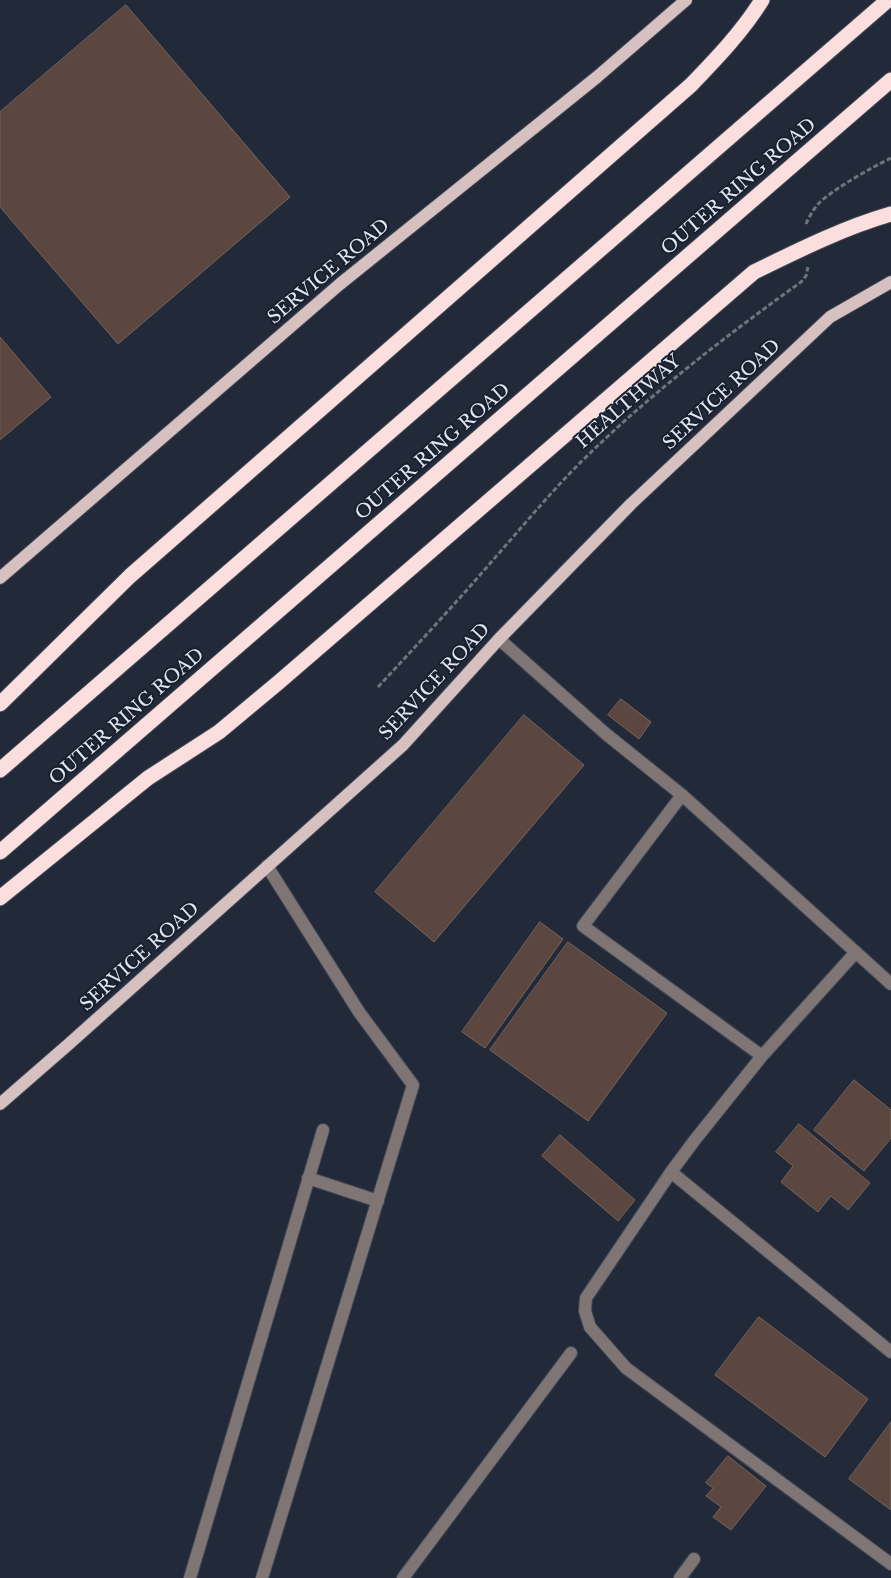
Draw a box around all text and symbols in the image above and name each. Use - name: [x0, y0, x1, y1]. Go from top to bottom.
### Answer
- street label: OUTER RING ROAD: [657, 114, 821, 260]
- street label: SERVICE ROAD: [264, 215, 394, 329]
- street label: SERVICE ROAD: [659, 335, 785, 455]
- street label: HEALTHWAY: [572, 351, 686, 453]
- street label: OUTER RING ROAD: [351, 379, 515, 525]
- street label: SERVICE ROAD: [375, 619, 495, 745]
- street label: OUTER RING ROAD: [45, 644, 209, 790]
- street label: SERVICE ROAD: [76, 898, 204, 1016]

